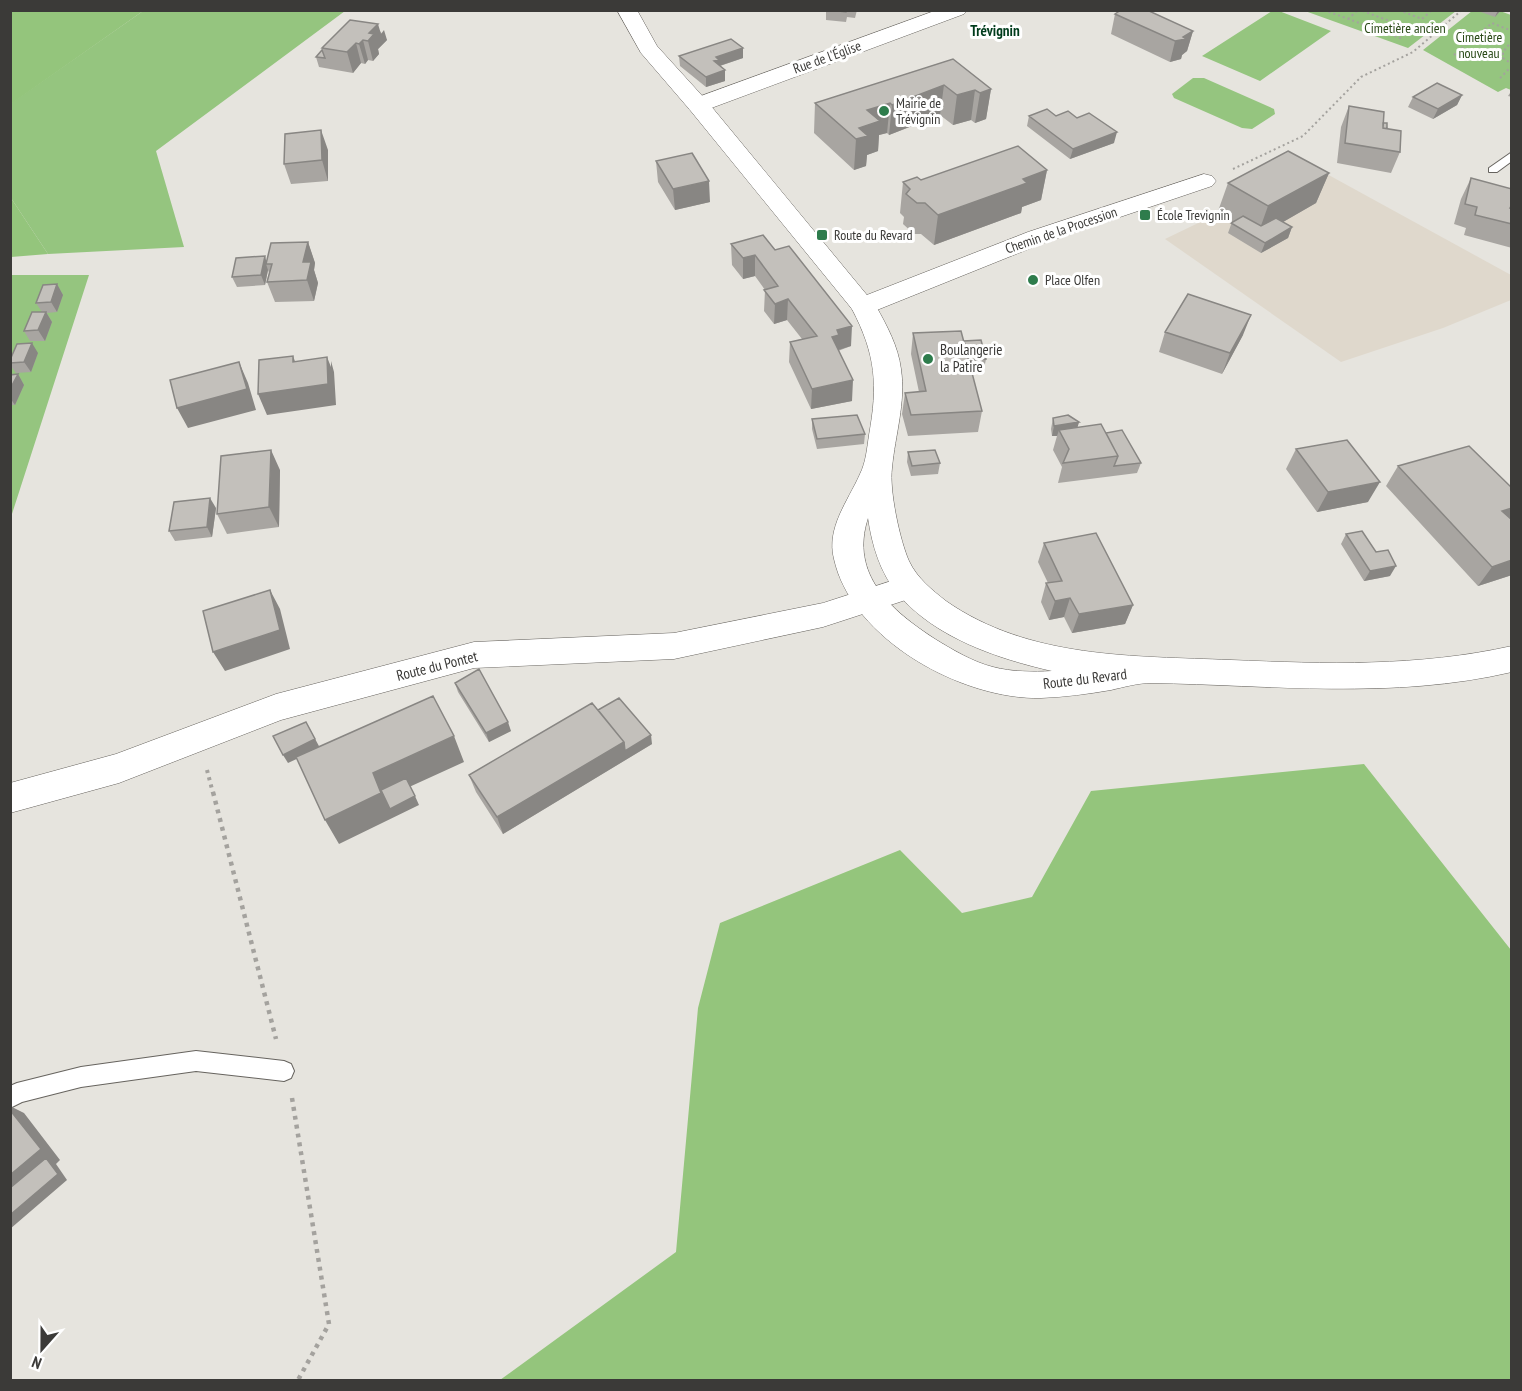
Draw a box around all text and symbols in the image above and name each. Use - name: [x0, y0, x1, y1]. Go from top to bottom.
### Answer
- park label: Cimetière ancien: [1364, 19, 1446, 37]
- district label: Trévignin: [970, 21, 1020, 40]
- park label: Cimetière nouveau: [1456, 28, 1503, 62]
- street label: Rue de l'Église: [791, 36, 864, 78]
- place label: Mairie de Trévignin: [896, 94, 941, 128]
- marker: Mairie de Trévignin: [877, 104, 891, 118]
- street label: Chemin de la Procession: [1003, 202, 1119, 258]
- place label: École Trevignin: [1157, 206, 1230, 224]
- marker: École Trevignin: [1138, 208, 1152, 222]
- place label: Route du Revard: [834, 226, 913, 244]
- marker: Route du Revard: [815, 228, 829, 242]
- place label: Place Olfen: [1045, 271, 1100, 289]
- marker: Place Olfen: [1026, 273, 1040, 287]
- place label: Boulangerie la Patire: [940, 340, 1002, 376]
- marker: Boulangerie la Patire: [921, 352, 935, 366]
- street label: Route du Pontet: [394, 646, 479, 685]
- street label: Route du Revard: [1042, 664, 1128, 693]
- north arrow: [12, 1319, 72, 1379]
- text: N: [29, 1352, 44, 1374]

